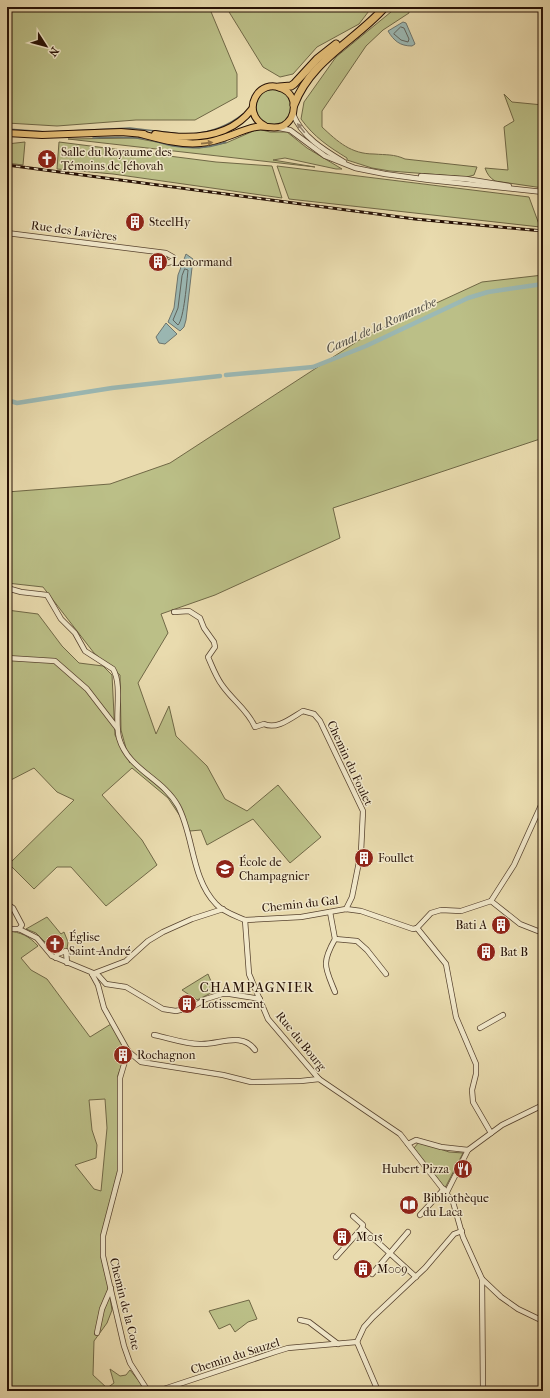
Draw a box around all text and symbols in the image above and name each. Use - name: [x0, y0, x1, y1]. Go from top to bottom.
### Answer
- north arrow: [26, 26, 66, 66]
- text: N: [46, 44, 61, 59]
- one-way arrow: [297, 123, 306, 133]
- one-way arrow: [200, 139, 213, 146]
- place label: Salle du Royaume des Témoins de Jéhovah: [61, 145, 172, 173]
- church icon: Salle du Royaume des Témoins de Jéhovah: [36, 148, 58, 170]
- building icon: SteelHy: [124, 211, 146, 233]
- place label: SteelHy: [149, 215, 191, 229]
- street label: Rue des Lavières: [30, 218, 118, 244]
- building icon: Lenormand: [147, 251, 169, 273]
- place label: Lenormand: [172, 255, 233, 269]
- water label: Canal de la Romanche: [323, 294, 439, 356]
- street label: Chemin du Foulet: [324, 718, 376, 808]
- building icon: Foullet: [353, 847, 375, 869]
- place label: Foullet: [378, 851, 415, 865]
- place label: École de Champagnier: [239, 854, 310, 883]
- school or university icon: École de Champagnier: [214, 858, 236, 880]
- street label: Chemin du Gal: [261, 893, 340, 915]
- building icon: Bati A: [490, 914, 512, 936]
- place label: Bati A: [455, 918, 487, 932]
- place label: Église Saint-André: [69, 929, 131, 958]
- church icon: Église Saint-André: [44, 933, 66, 955]
- building icon: Bat B: [475, 941, 497, 963]
- place label: Bat B: [500, 945, 528, 959]
- district label: CHAMPAGNIER: [200, 979, 314, 996]
- building icon: Lotissement: [176, 993, 198, 1015]
- place label: Lotissement: [201, 997, 265, 1011]
- street label: Rue du Bourg: [273, 1009, 329, 1074]
- building icon: Rochagnon: [112, 1044, 134, 1066]
- place label: Rochagnon: [137, 1048, 196, 1062]
- restaurant icon: Hubert Pizza: [452, 1158, 474, 1180]
- place label: Hubert Pizza: [382, 1162, 449, 1176]
- place label: Bibliothèque du Laca: [423, 1191, 489, 1219]
- library icon: Bibliothèque du Laca: [398, 1194, 420, 1216]
- building icon: M015: [331, 1226, 353, 1248]
- place label: M015: [356, 1230, 383, 1244]
- street label: Chemin de la Cote: [107, 1256, 143, 1352]
- building icon: M009: [352, 1258, 374, 1280]
- place label: M009: [377, 1262, 408, 1276]
- street label: Chemin du Sauzel: [189, 1335, 282, 1377]

